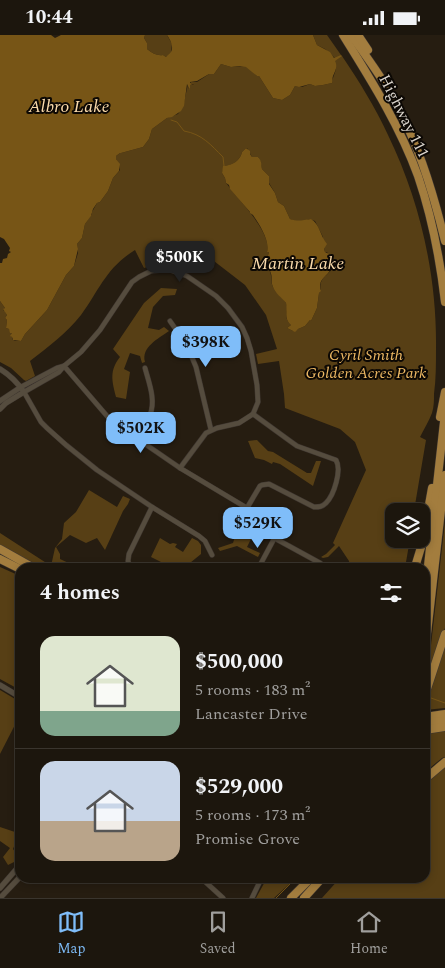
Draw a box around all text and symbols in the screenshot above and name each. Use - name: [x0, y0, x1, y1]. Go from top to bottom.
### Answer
- text: 10:44: [25, 3, 73, 32]
- street label: Highway 111: [373, 70, 435, 162]
- water label: Albro Lake: [27, 93, 110, 120]
- pin: $500K: [145, 241, 215, 283]
- text: $500K: [156, 245, 204, 269]
- water label: Martin Lake: [252, 250, 344, 277]
- pin: $398K: [171, 325, 241, 368]
- text: $398K: [182, 330, 230, 354]
- park label: Cyril Smith Golden Acres Park: [305, 343, 427, 385]
- pin: $502K: [106, 411, 176, 454]
- text: $502K: [117, 416, 165, 440]
- map controls: [385, 503, 430, 548]
- button: layers: [385, 503, 430, 548]
- pin: $529K: [223, 507, 293, 549]
- text: $529K: [234, 511, 282, 535]
- text: 4 homes: [40, 577, 120, 609]
- icon: filters: [377, 579, 405, 607]
- text: $500,000: [195, 646, 283, 678]
- icon: home: [80, 656, 140, 716]
- text: 5 rooms · 183 m²: [195, 678, 310, 702]
- text: Lancaster Drive: [195, 702, 307, 726]
- text: $529,000: [195, 771, 283, 803]
- icon: home: [80, 781, 140, 841]
- text: 5 rooms · 173 m²: [195, 803, 310, 827]
- text: Promise Grove: [195, 827, 300, 851]
- tab: Map: [57, 908, 85, 959]
- tab: Saved: [200, 908, 236, 959]
- tab: Home: [350, 908, 388, 959]

